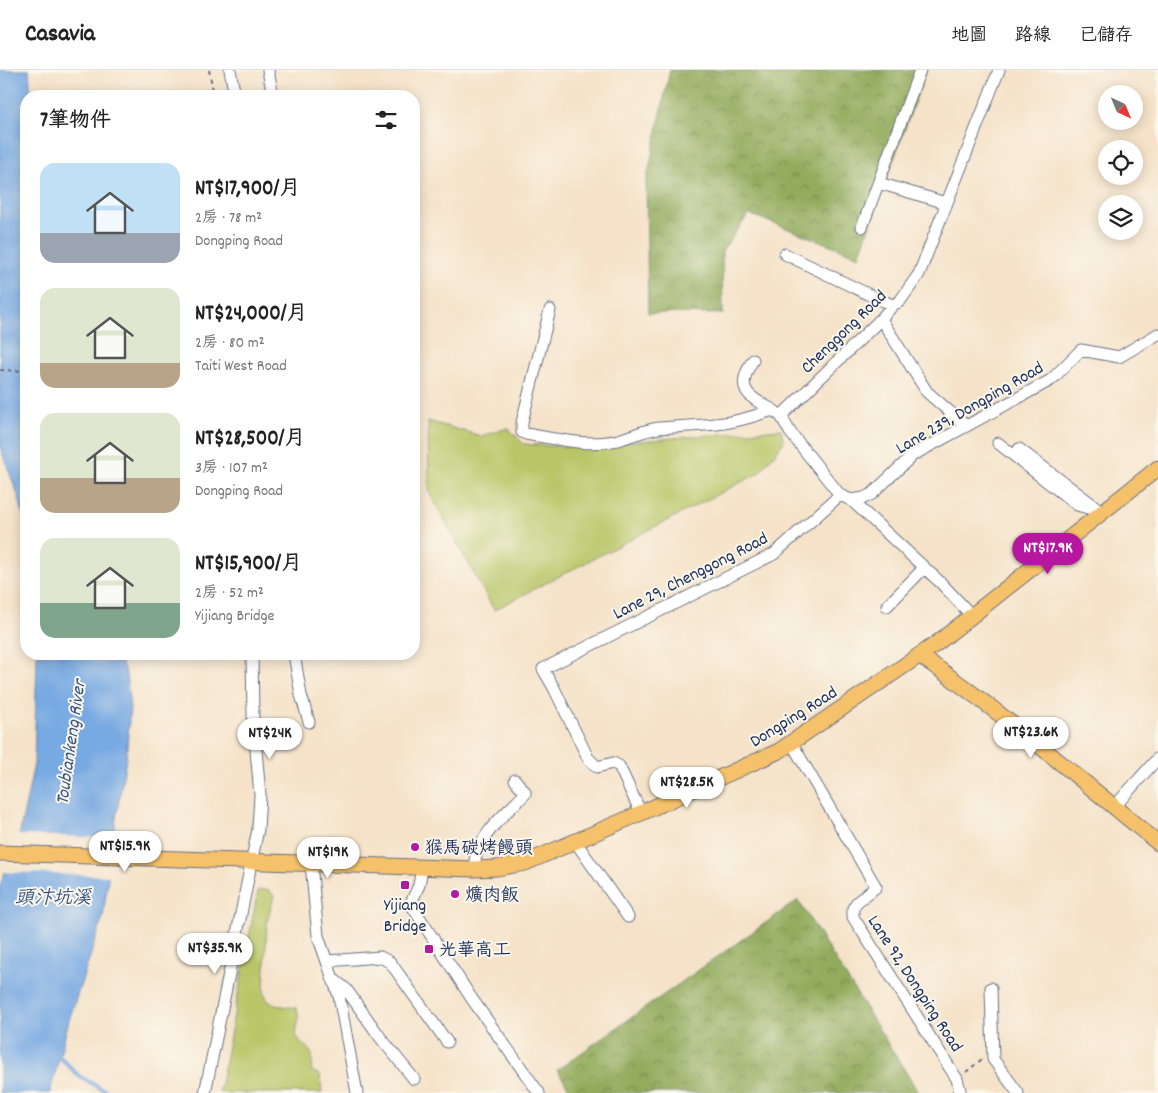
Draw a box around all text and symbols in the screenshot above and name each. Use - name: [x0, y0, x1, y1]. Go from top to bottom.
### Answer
- text: Casavia: [25, 18, 95, 52]
- text: 地圖: [951, 24, 987, 49]
- text: 路線: [1015, 24, 1051, 49]
- text: 已儲存: [1079, 24, 1133, 49]
- north arrow: [1098, 85, 1142, 130]
- map controls: [1098, 85, 1143, 240]
- icon: filters: [372, 106, 400, 134]
- text: 7筆物件: [40, 107, 111, 137]
- button: locate: [1098, 140, 1143, 185]
- text: NT$17,900/月: [195, 175, 301, 205]
- icon: home: [80, 183, 140, 243]
- button: layers: [1098, 195, 1143, 240]
- text: 2房 · 78 m²: [195, 207, 262, 230]
- text: Dongping Road: [195, 230, 283, 253]
- street label: Chenggong Road: [796, 285, 893, 380]
- text: NT$24,000/月: [195, 300, 308, 330]
- icon: home: [80, 308, 140, 368]
- text: 2房 · 80 m²: [195, 332, 265, 355]
- text: Taiti West Road: [195, 355, 287, 378]
- street label: Lane 239, Dongping Road: [892, 357, 1049, 462]
- text: NT$28,500/月: [195, 425, 306, 455]
- icon: home: [80, 433, 140, 493]
- text: 3房 · 107 m²: [195, 457, 268, 480]
- text: Dongping Road: [195, 480, 283, 503]
- street label: Lane 29, Chenggong Road: [609, 527, 773, 627]
- pin: NT$17.9K: [996, 532, 1100, 575]
- text: NT$17.9K: [1023, 537, 1073, 560]
- text: NT$15,900/月: [195, 550, 302, 580]
- icon: home: [80, 558, 140, 618]
- text: 2房 · 52 m²: [195, 582, 264, 605]
- text: Yijiang Bridge: [195, 605, 274, 628]
- water label: Toubiankeng River: [50, 676, 95, 807]
- street label: Dongping Road: [746, 681, 843, 755]
- pin: NT$23.6K: [979, 716, 1083, 759]
- pin: NT$24K: [229, 718, 311, 760]
- text: NT$23.6K: [1004, 721, 1058, 744]
- text: NT$24K: [248, 722, 292, 745]
- pin: NT$28.5K: [635, 766, 739, 809]
- text: NT$28.5K: [660, 771, 714, 794]
- pin: NT$15.9K: [73, 830, 177, 873]
- text: NT$15.9K: [100, 835, 150, 858]
- pin: NT$19K: [287, 836, 369, 879]
- place label: 猴馬碳烤饅頭: [425, 837, 533, 862]
- text: NT$19K: [308, 841, 348, 864]
- marker: 猴馬碳烤饅頭: [409, 841, 421, 853]
- marker: Yijiang Bridge: [399, 879, 411, 891]
- place label: 爌肉飯: [465, 884, 519, 909]
- water label: 頭汴坑溪: [15, 886, 92, 913]
- marker: 爌肉飯: [449, 888, 461, 900]
- place label: Yijiang Bridge: [384, 894, 426, 940]
- street label: Lane 92, Dongping Road: [860, 911, 968, 1058]
- pin: NT$35.9K: [163, 932, 267, 975]
- text: NT$35.9K: [188, 937, 242, 960]
- place label: 光華高工: [439, 939, 511, 964]
- marker: 光華高工: [423, 943, 435, 955]

